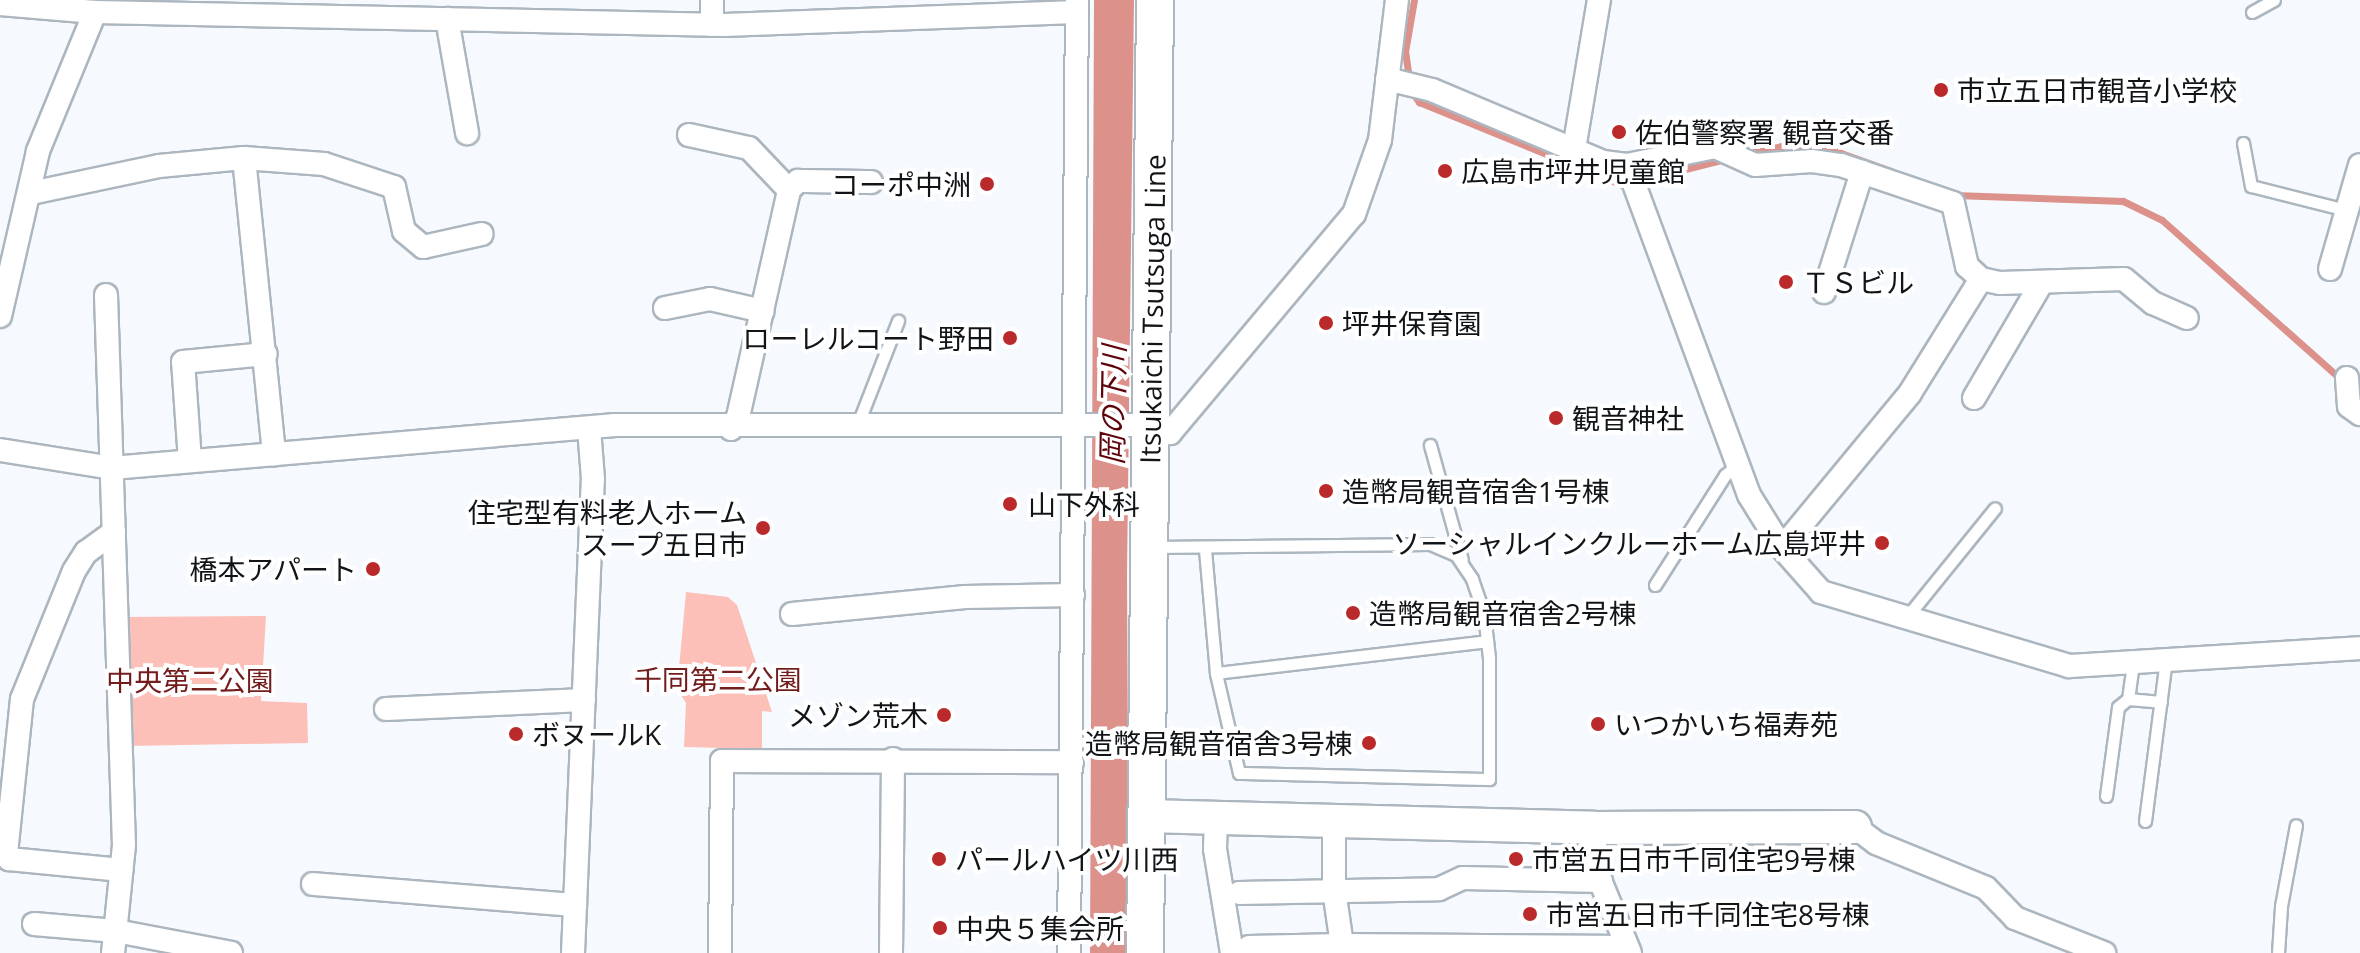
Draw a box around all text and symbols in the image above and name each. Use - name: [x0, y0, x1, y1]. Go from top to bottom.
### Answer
- place label: 市立五日市観音小学校: [1957, 73, 2237, 107]
- marker: 市立五日市観音小学校: [1932, 81, 1950, 99]
- place label: 佐伯警察署 観音交番: [1635, 115, 1894, 149]
- marker: 佐伯警察署 観音交番: [1610, 123, 1628, 141]
- street label: Itsukaichi Tsutsuga Line: [1133, 154, 1171, 464]
- place label: 広島市坪井児童館: [1461, 154, 1685, 188]
- marker: 広島市坪井児童館: [1436, 162, 1454, 180]
- place label: コーポ中洲: [831, 167, 971, 201]
- marker: コーポ中洲: [978, 175, 996, 193]
- place label: ＴＳビル: [1802, 265, 1914, 299]
- marker: ＴＳビル: [1777, 273, 1795, 291]
- place label: 坪井保育園: [1342, 306, 1482, 340]
- marker: 坪井保育園: [1317, 314, 1335, 332]
- place label: ローレルコート野田: [742, 321, 994, 355]
- marker: ローレルコート野田: [1001, 329, 1019, 347]
- water label: 岡の下川: [1094, 345, 1132, 465]
- place label: 観音神社: [1572, 401, 1684, 435]
- marker: 観音神社: [1547, 409, 1565, 427]
- place label: 造幣局観音宿舎1号棟: [1342, 474, 1610, 508]
- marker: 造幣局観音宿舎1号棟: [1317, 482, 1335, 500]
- place label: 山下外科: [1028, 487, 1140, 521]
- marker: 山下外科: [999, 493, 1021, 515]
- place label: 住宅型有料老人ホーム スープ五日市: [467, 495, 747, 561]
- marker: 住宅型有料老人ホーム スープ五日市: [754, 519, 772, 537]
- place label: ソーシャルインクルーホーム広島坪井: [1390, 526, 1866, 560]
- marker: ソーシャルインクルーホーム広島坪井: [1873, 534, 1891, 552]
- place label: 橋本アパート: [189, 552, 357, 586]
- marker: 橋本アパート: [364, 560, 382, 578]
- place label: 造幣局観音宿舎2号棟: [1369, 596, 1637, 630]
- marker: 造幣局観音宿舎2号棟: [1344, 604, 1362, 622]
- park label: 千同第二公園: [634, 662, 802, 696]
- park label: 中央第二公園: [106, 663, 274, 697]
- place label: メゾン荒木: [788, 698, 928, 732]
- marker: メゾン荒木: [935, 706, 953, 724]
- place label: いつかいち福寿苑: [1614, 707, 1838, 741]
- marker: いつかいち福寿苑: [1589, 715, 1607, 733]
- place label: ボヌールK: [532, 717, 661, 751]
- marker: ボヌールK: [507, 725, 525, 743]
- place label: 造幣局観音宿舎3号棟: [1085, 726, 1353, 760]
- marker: 造幣局観音宿舎3号棟: [1360, 734, 1378, 752]
- place label: パールハイツ川西: [955, 842, 1179, 876]
- place label: 市営五日市千同住宅9号棟: [1532, 842, 1856, 876]
- marker: パールハイツ川西: [930, 850, 948, 868]
- marker: 市営五日市千同住宅9号棟: [1507, 850, 1525, 868]
- place label: 市営五日市千同住宅8号棟: [1546, 897, 1870, 931]
- marker: 市営五日市千同住宅8号棟: [1521, 905, 1539, 923]
- place label: 中央５集会所: [956, 911, 1124, 945]
- marker: 中央５集会所: [931, 919, 949, 937]

